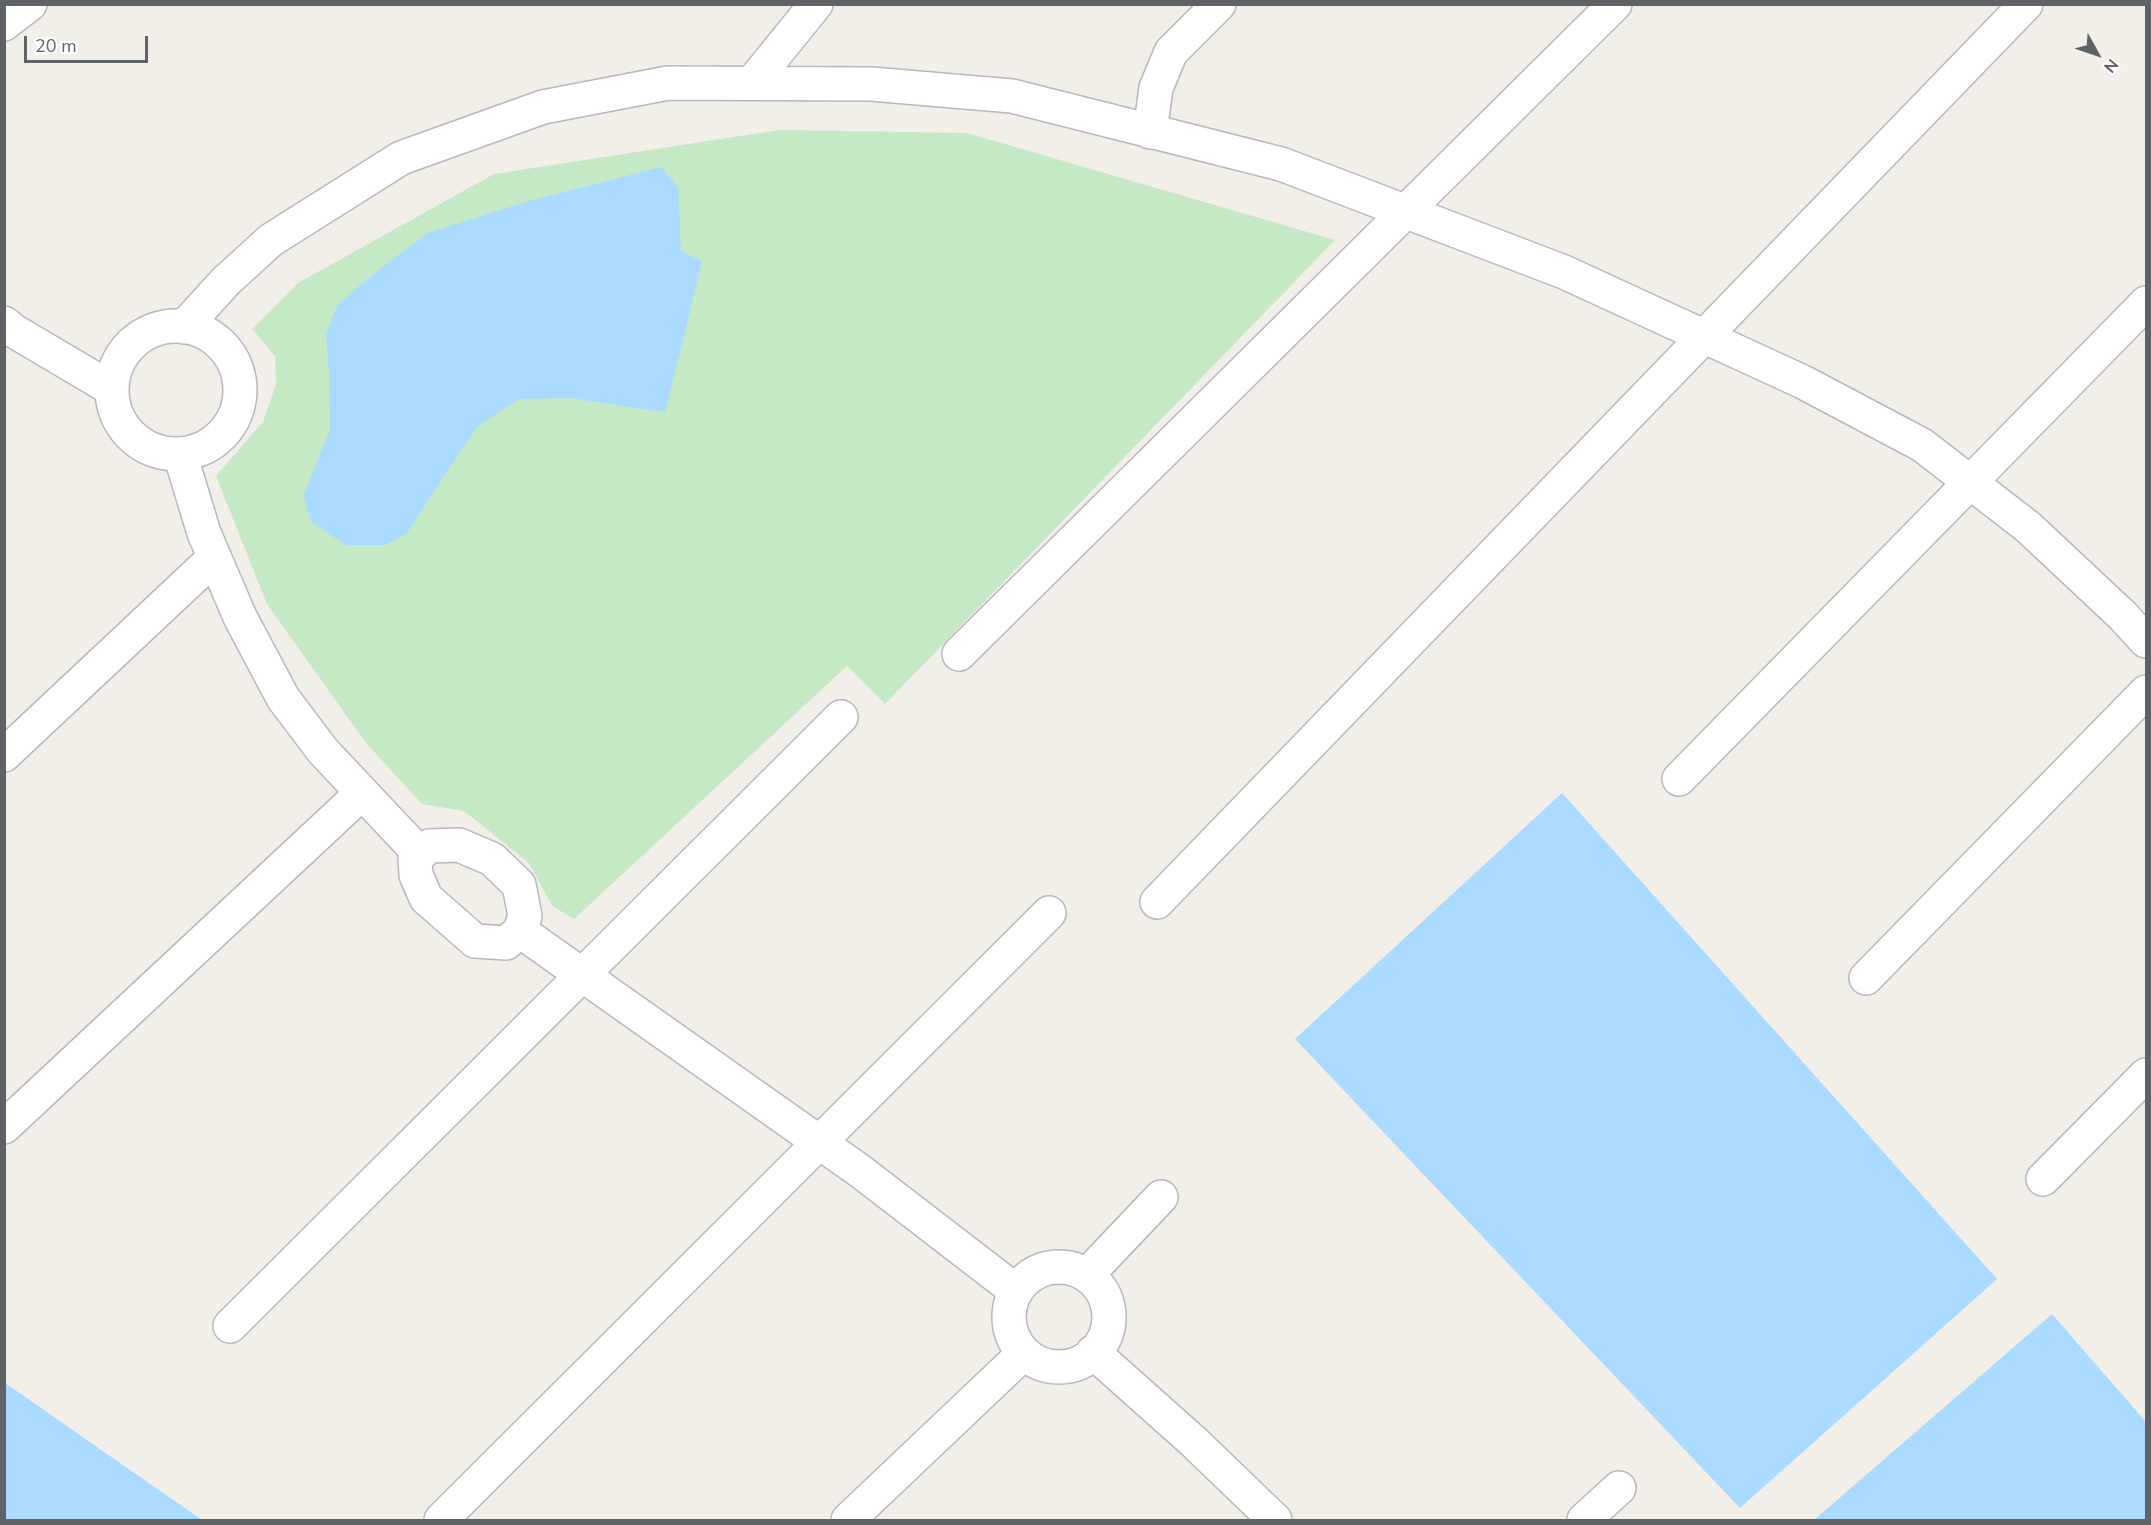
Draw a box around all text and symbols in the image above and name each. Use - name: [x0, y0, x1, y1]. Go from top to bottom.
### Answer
- scale bar: [27, 24, 152, 62]
- north arrow: [2067, 24, 2127, 84]
- text: 20 m: [35, 34, 77, 58]
- text: N: [2099, 54, 2123, 77]

